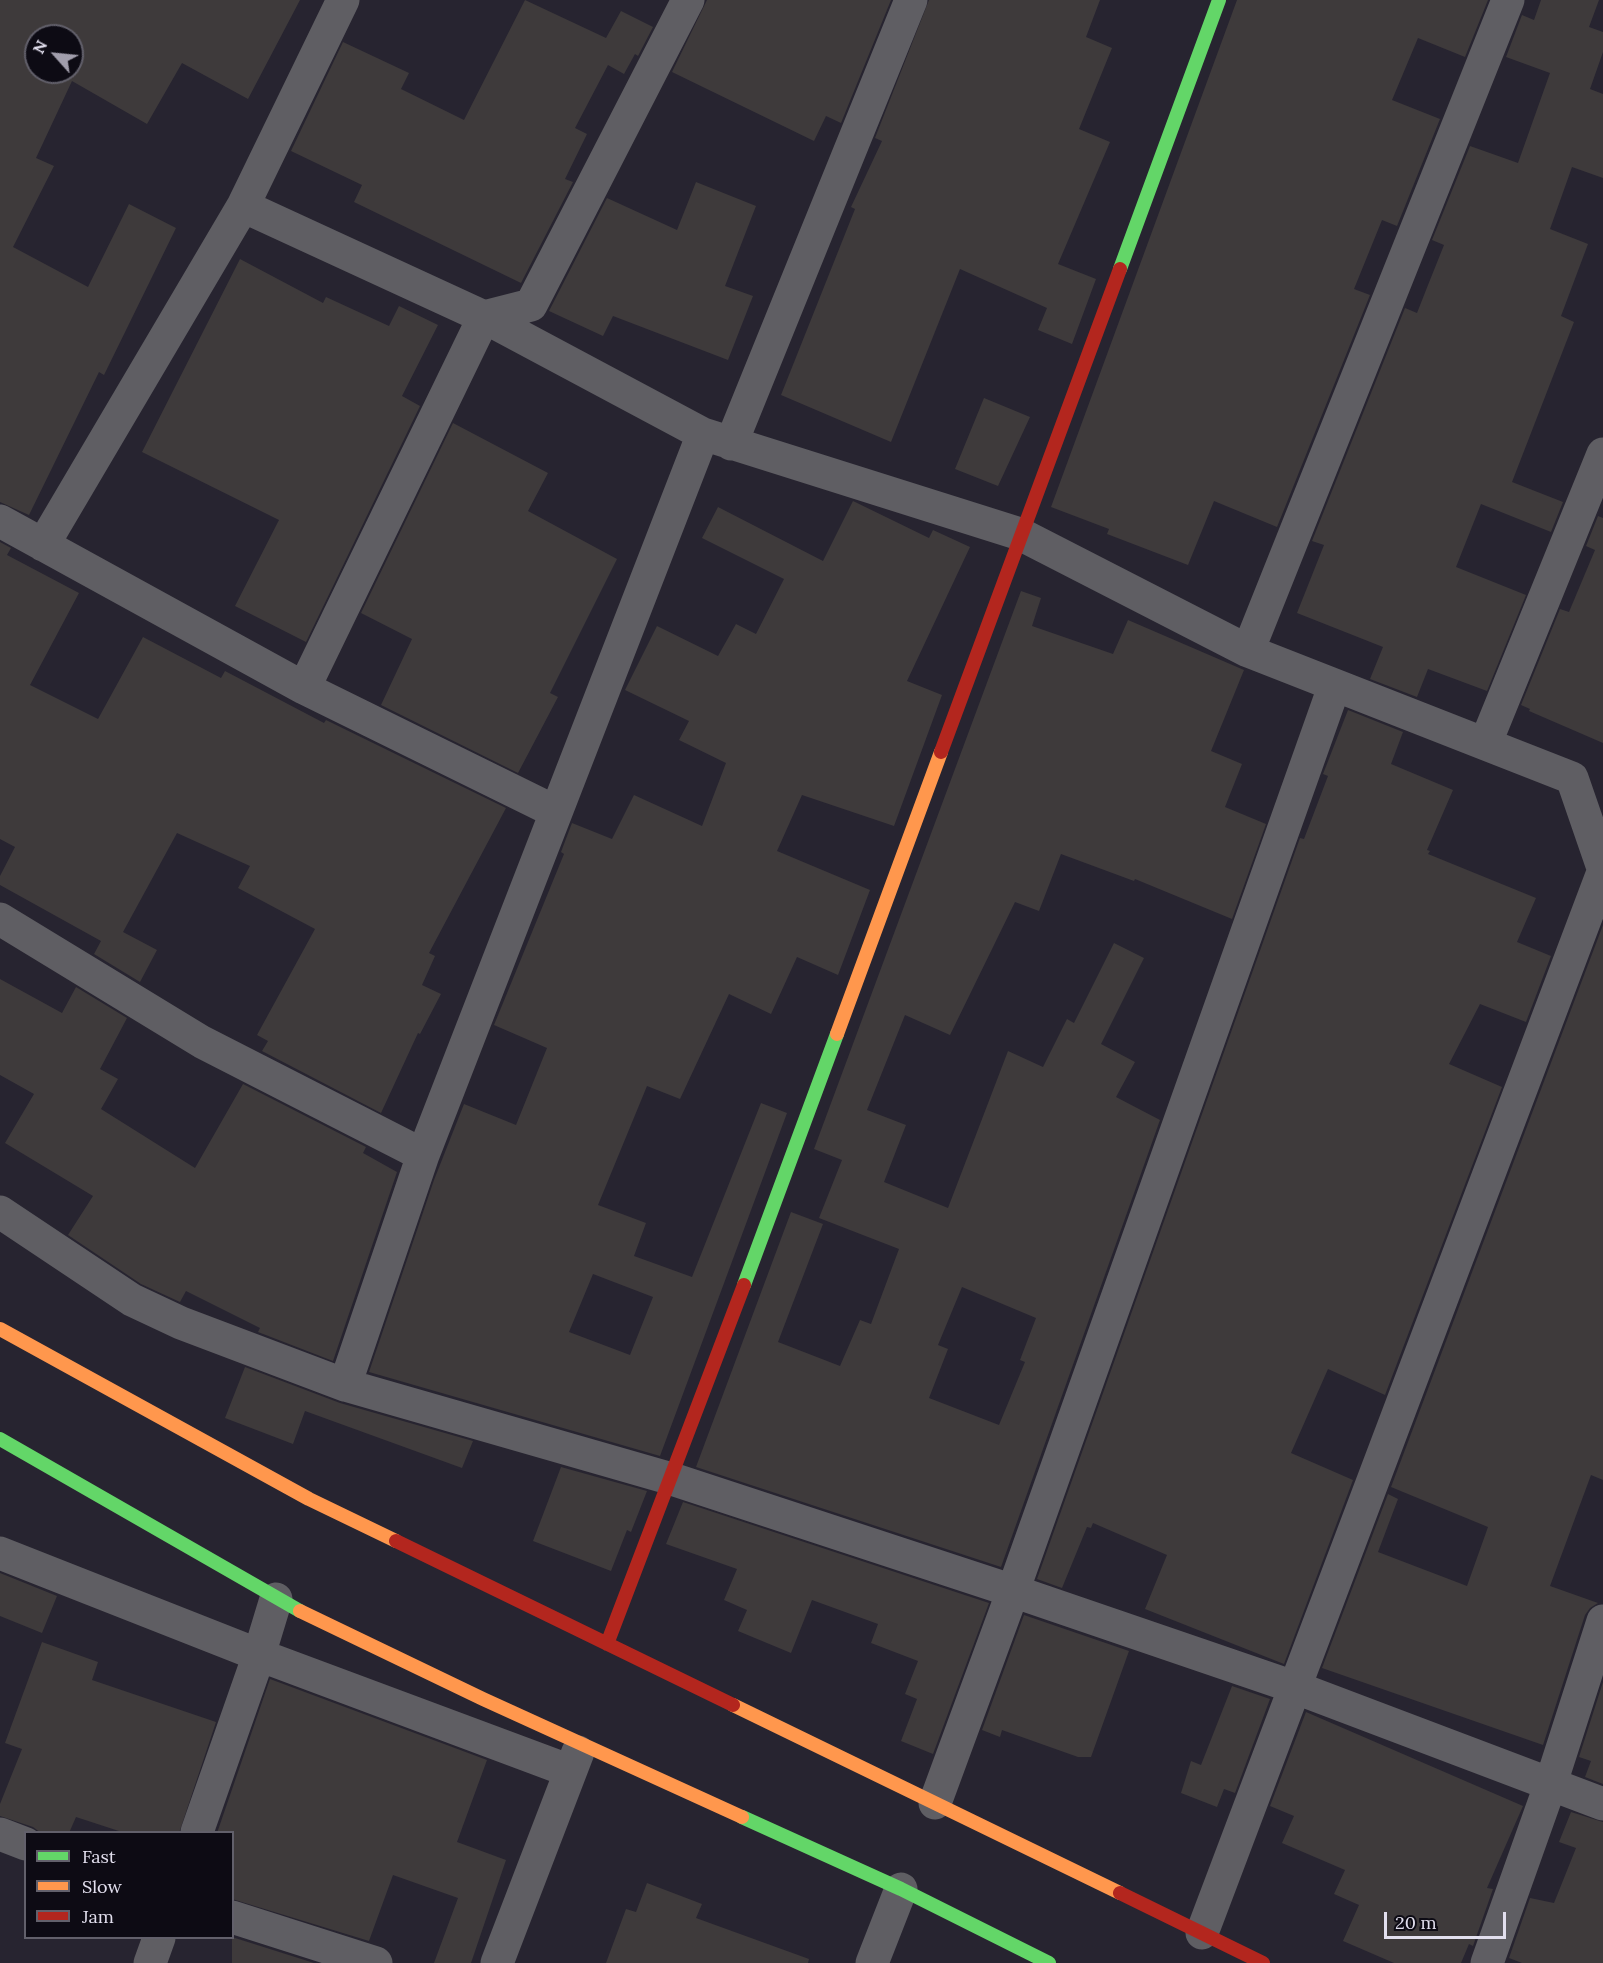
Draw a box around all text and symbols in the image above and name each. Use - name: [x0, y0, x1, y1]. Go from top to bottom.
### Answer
- north arrow: [24, 24, 84, 84]
- text: N: [28, 37, 51, 57]
- legend: [24, 1831, 234, 1939]
- text: Fast: [82, 1845, 116, 1868]
- text: Slow: [82, 1875, 122, 1898]
- scale bar: [1387, 1900, 1508, 1938]
- text: Jam: [82, 1905, 114, 1928]
- text: 20 m: [1395, 1911, 1437, 1934]

